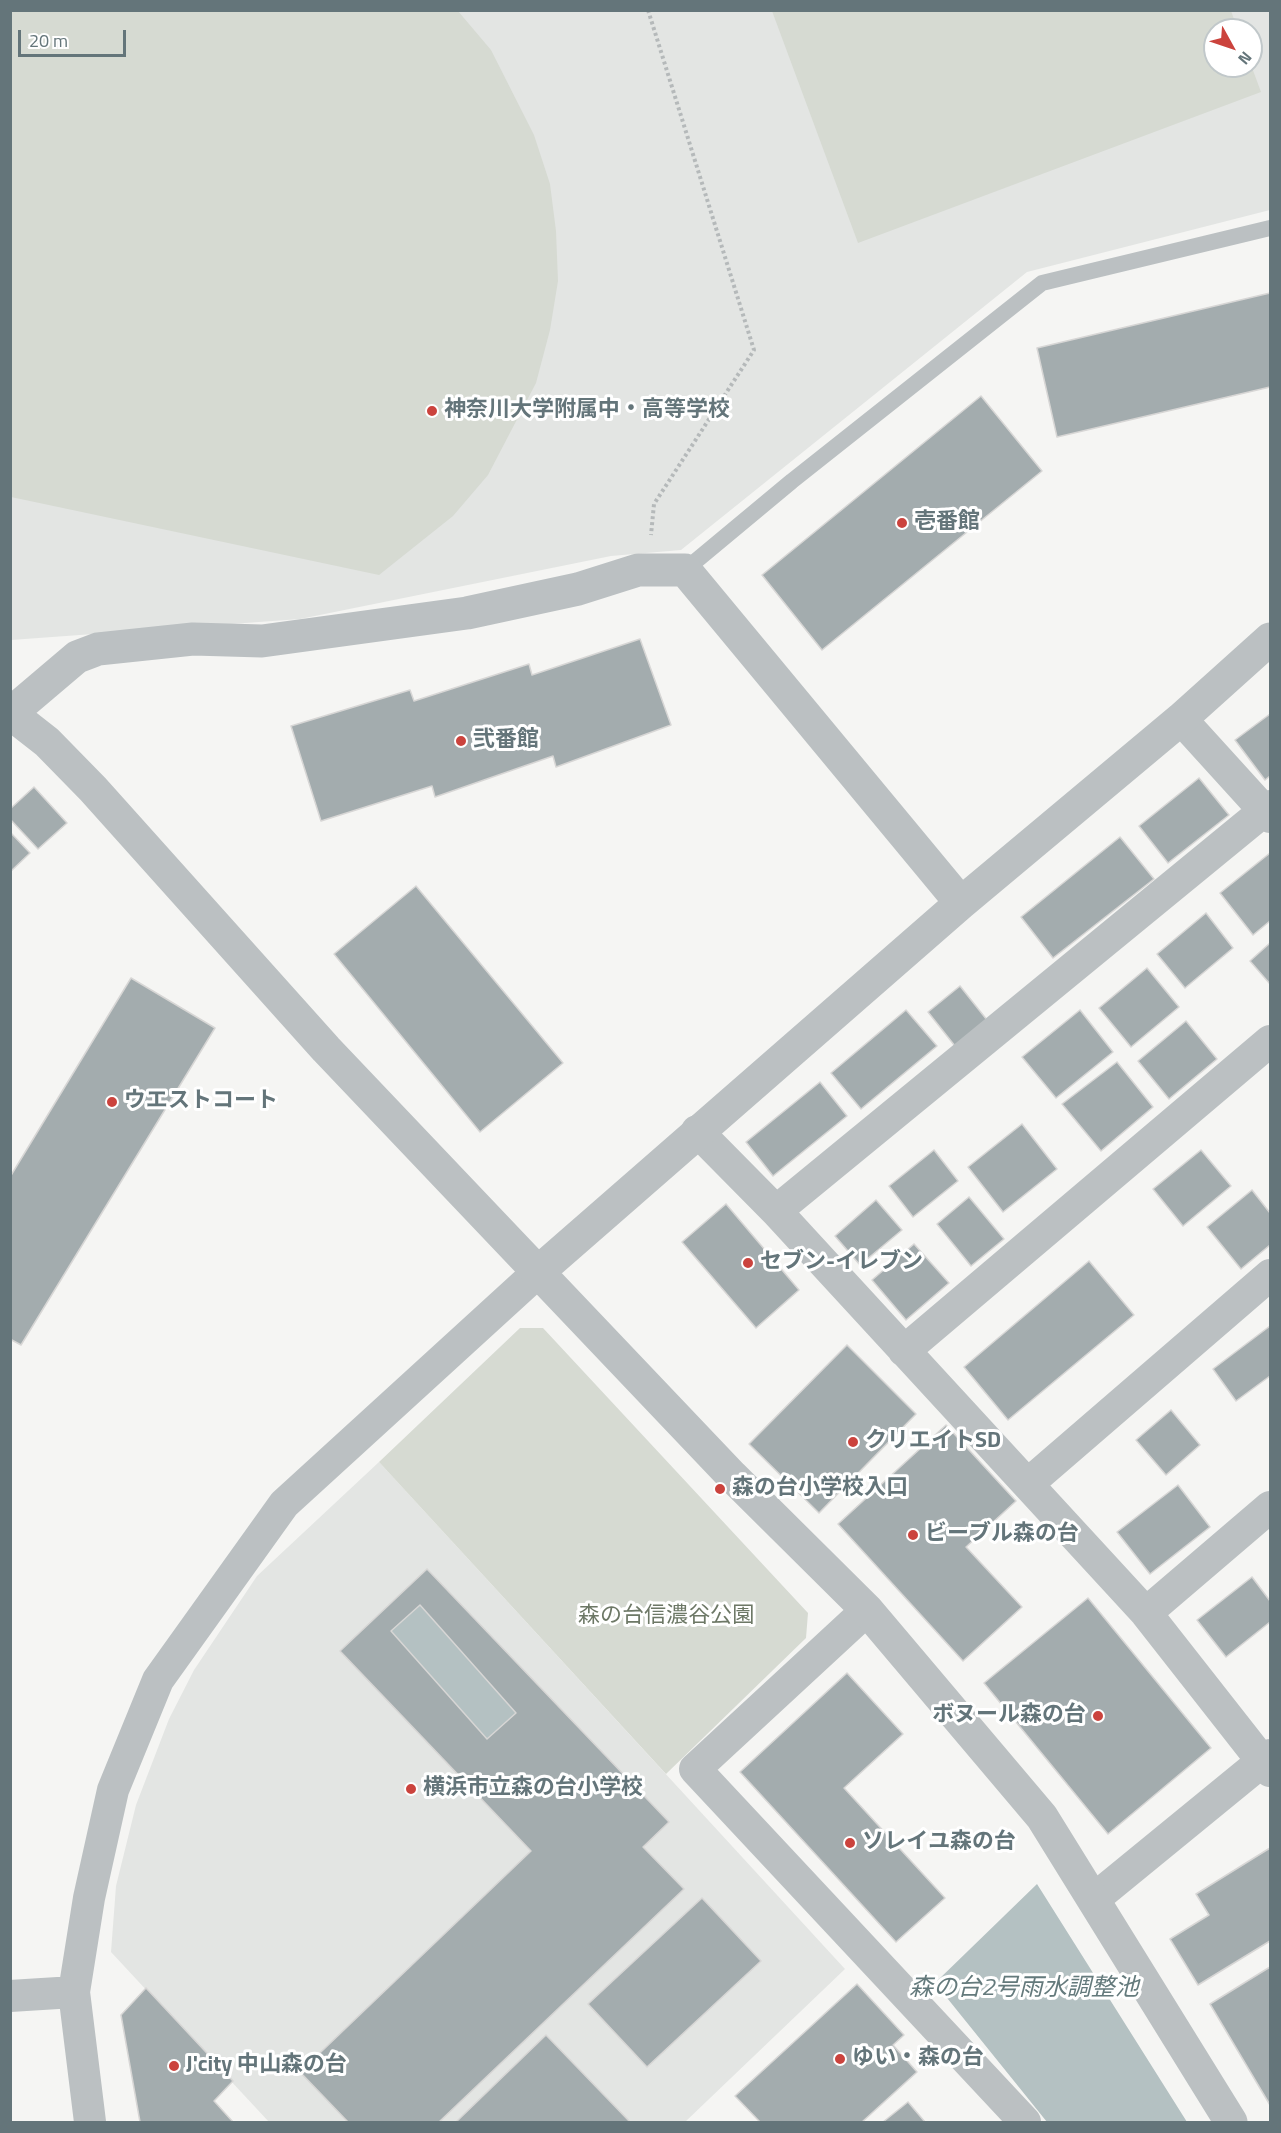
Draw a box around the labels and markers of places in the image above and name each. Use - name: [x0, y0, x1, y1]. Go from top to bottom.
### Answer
- place label: 神奈川大学附属中・高等学校: [444, 398, 730, 424]
- marker: 神奈川大学附属中・高等学校: [425, 404, 439, 418]
- place label: 壱番館: [914, 510, 980, 536]
- marker: 壱番館: [895, 516, 909, 530]
- place label: 弐番館: [473, 728, 539, 754]
- marker: 弐番館: [454, 734, 468, 748]
- place label: ウエストコート: [124, 1089, 278, 1115]
- marker: ウエストコート: [105, 1095, 119, 1109]
- place label: セブン-イレブン: [760, 1250, 923, 1276]
- marker: セブン-イレブン: [741, 1256, 755, 1270]
- place label: クリエイトSD: [865, 1429, 1001, 1455]
- marker: クリエイトSD: [846, 1435, 860, 1449]
- place label: 森の台小学校入口: [732, 1476, 908, 1502]
- marker: 森の台小学校入口: [713, 1482, 727, 1496]
- place label: ビーブル森の台: [925, 1522, 1079, 1548]
- marker: ビーブル森の台: [906, 1528, 920, 1542]
- place label: ボヌール森の台: [932, 1703, 1086, 1729]
- marker: ボヌール森の台: [1091, 1709, 1105, 1723]
- place label: 横浜市立森の台小学校: [423, 1776, 643, 1802]
- marker: 横浜市立森の台小学校: [404, 1782, 418, 1796]
- place label: ソレイユ森の台: [862, 1830, 1016, 1856]
- marker: ソレイユ森の台: [843, 1836, 857, 1850]
- place label: ゆい・森の台: [852, 2046, 984, 2072]
- marker: ゆい・森の台: [833, 2052, 847, 2066]
- place label: J'city 中山森の台: [186, 2053, 347, 2079]
- marker: J'city 中山森の台: [167, 2059, 181, 2073]

